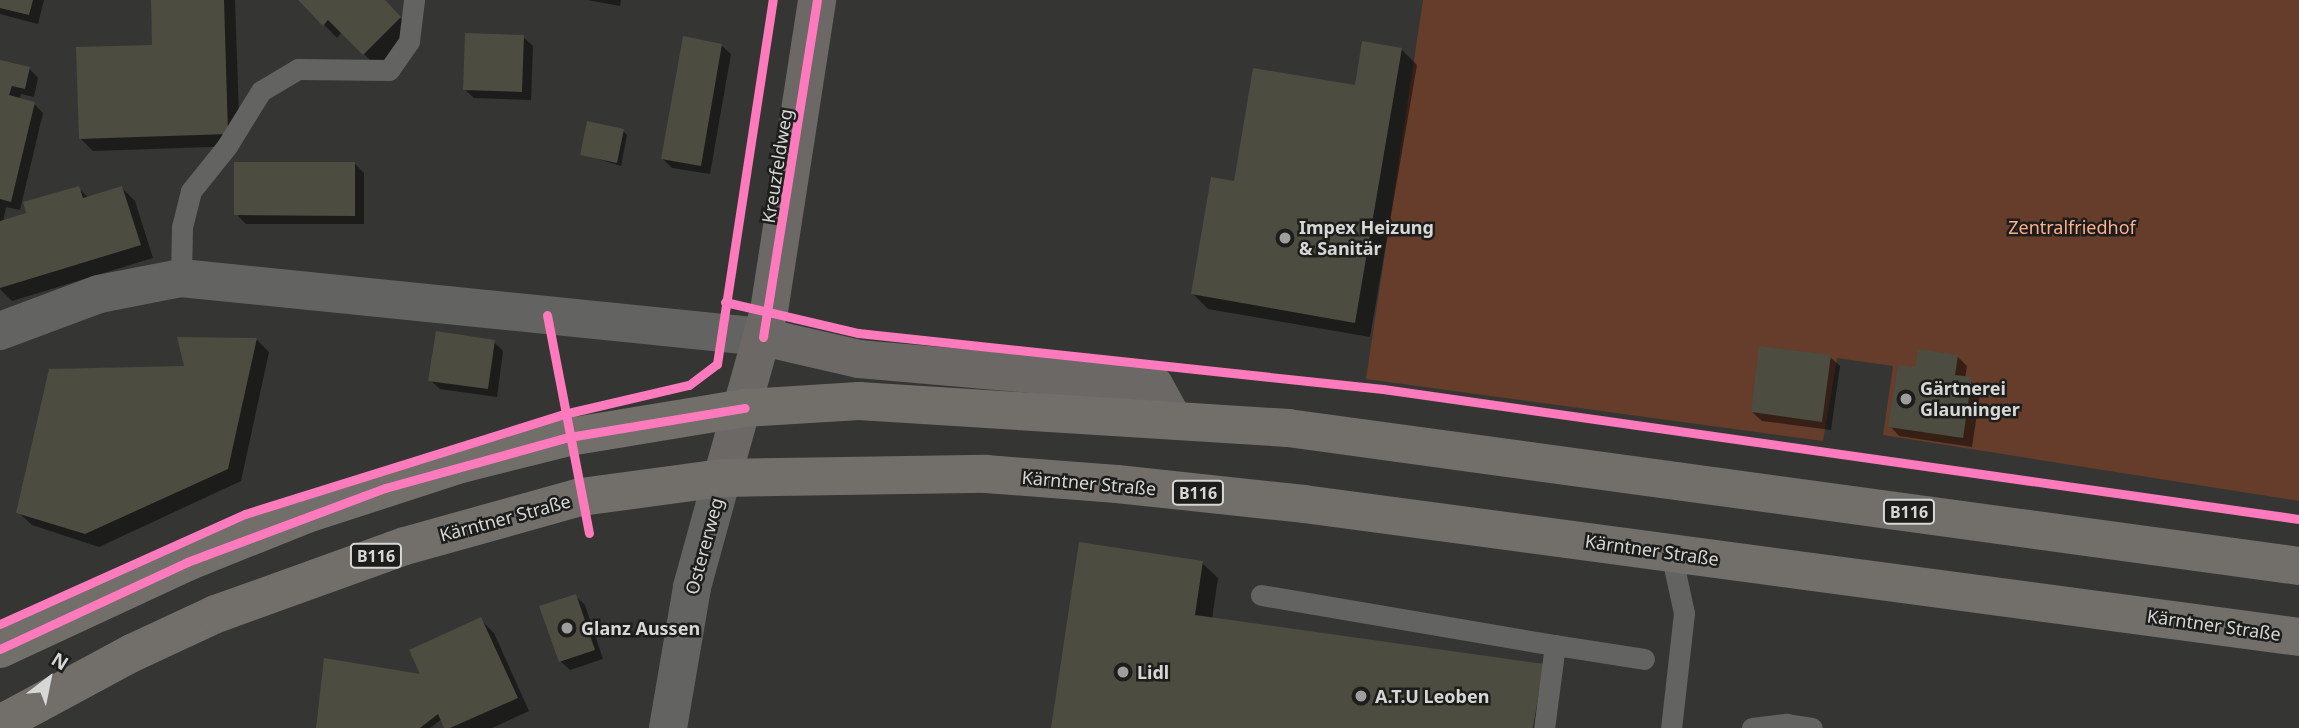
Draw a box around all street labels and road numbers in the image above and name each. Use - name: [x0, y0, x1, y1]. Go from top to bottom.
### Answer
- street label: Kreuzfeldweg: [757, 107, 797, 225]
- street label: Kärntner Straße: [1021, 466, 1157, 500]
- road number: B116: [1172, 480, 1224, 506]
- street label: Kärntner Straße: [437, 490, 573, 546]
- street label: Ostererweg: [681, 495, 727, 597]
- road number: B116: [1883, 499, 1935, 524]
- street label: Kärntner Straße: [1584, 530, 1720, 570]
- road number: B116: [350, 544, 402, 568]
- street label: Kärntner Straße: [2146, 605, 2282, 645]

